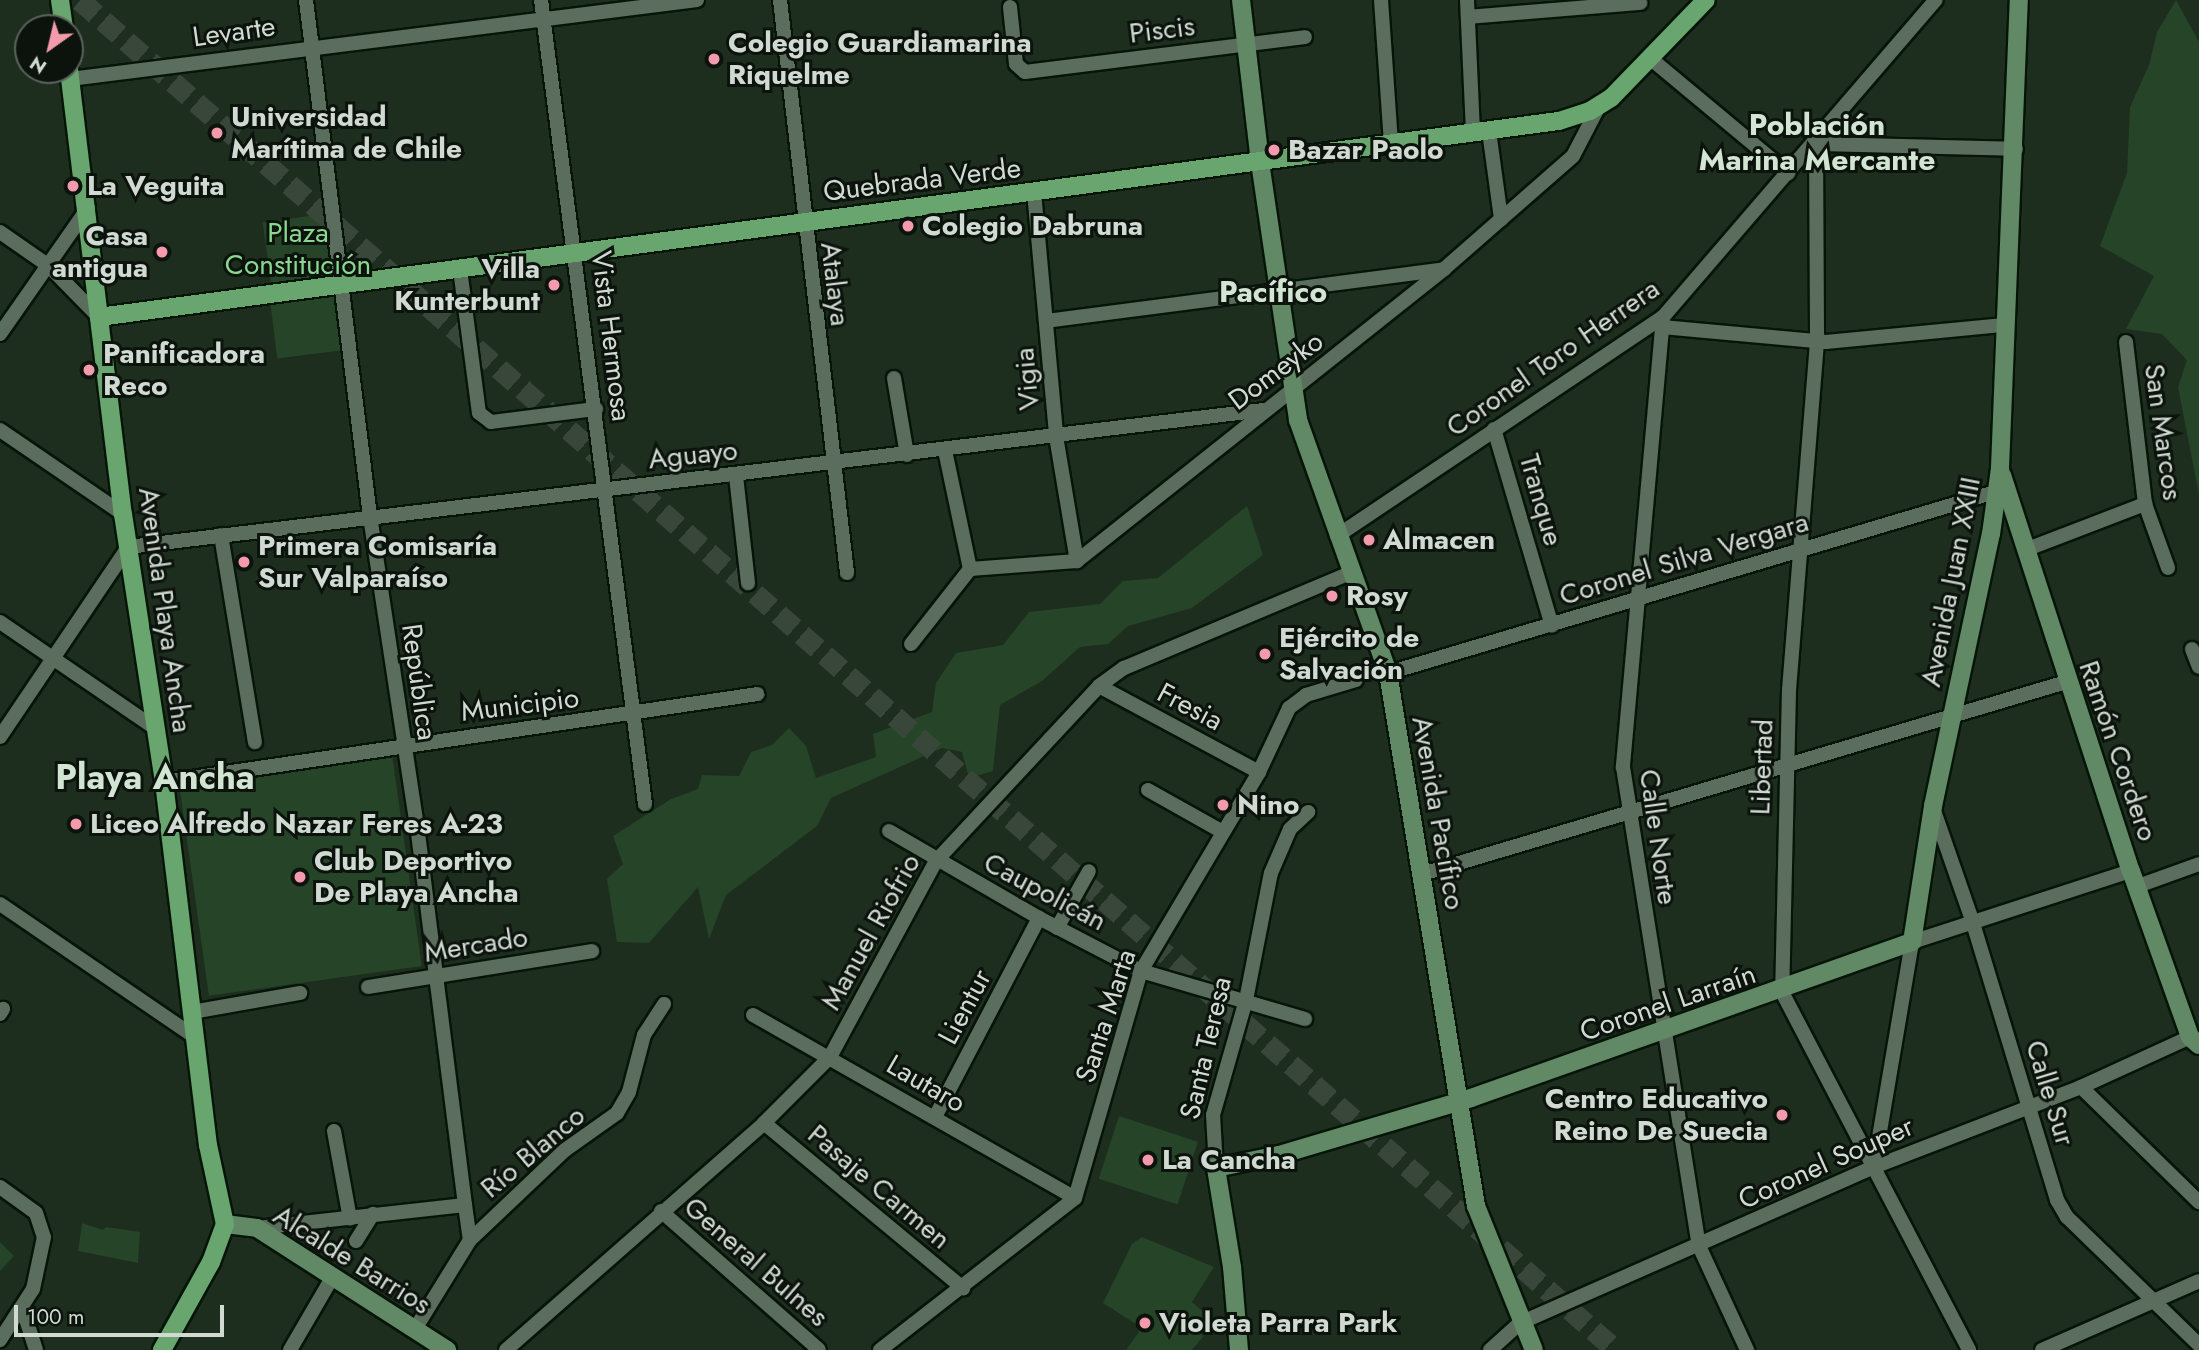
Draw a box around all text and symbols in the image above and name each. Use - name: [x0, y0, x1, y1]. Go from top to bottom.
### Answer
- street label: Piscis: [1127, 9, 1197, 51]
- street label: Levarte: [191, 10, 277, 54]
- north arrow: [14, 14, 84, 84]
- place label: Colegio Guardiamarina Riquelme: [728, 26, 1032, 92]
- text: N: [24, 50, 52, 81]
- marker: Colegio Guardiamarina Riquelme: [706, 51, 722, 67]
- place label: Universidad Marítima de Chile: [231, 100, 462, 166]
- district label: Población Marina Mercante: [1699, 107, 1935, 178]
- marker: Universidad Marítima de Chile: [209, 125, 225, 141]
- place label: Bazar Paolo: [1288, 133, 1444, 167]
- marker: Bazar Paolo: [1266, 142, 1282, 158]
- street label: Quebrada Verde: [821, 151, 1023, 209]
- place label: La Veguita: [87, 169, 225, 203]
- marker: La Veguita: [65, 178, 81, 194]
- place label: Colegio Dabruna: [922, 209, 1143, 243]
- park label: Plaza Constitución: [225, 216, 371, 282]
- marker: Colegio Dabruna: [900, 218, 916, 234]
- place label: Casa antigua: [52, 219, 148, 285]
- street label: Atalaya: [813, 240, 857, 328]
- marker: Casa antigua: [154, 244, 170, 260]
- street label: Vista Hermosa: [584, 249, 638, 423]
- place label: Villa Kunterbunt: [394, 252, 540, 318]
- street label: Coronel Toro Herrera: [1440, 272, 1666, 444]
- district label: Pacífico: [1219, 274, 1327, 310]
- marker: Villa Kunterbunt: [546, 277, 562, 293]
- street label: Domeyko: [1222, 325, 1330, 417]
- place label: Panificadora Reco: [103, 337, 265, 403]
- street label: Vigia: [1008, 346, 1046, 412]
- marker: Panificadora Reco: [81, 362, 97, 378]
- street label: San Marcos: [2137, 362, 2189, 502]
- street label: Aguayo: [647, 434, 739, 476]
- street label: Tranque: [1512, 450, 1570, 550]
- street label: Avenida Juan XXIII: [1914, 474, 1988, 690]
- street label: Avenida Playa Ancha: [131, 485, 199, 735]
- street label: Coronel Silva Vergara: [1555, 505, 1813, 613]
- place label: Almacen: [1383, 523, 1495, 557]
- place label: Primera Comisaría Sur Valparaíso: [258, 529, 497, 595]
- marker: Almacen: [1361, 532, 1377, 548]
- marker: Primera Comisaría Sur Valparaíso: [236, 554, 252, 570]
- place label: Rosy: [1346, 579, 1408, 613]
- marker: Rosy: [1324, 588, 1340, 604]
- place label: Ejército de Salvación: [1279, 621, 1419, 687]
- street label: República: [394, 622, 444, 742]
- marker: Ejército de Salvación: [1257, 646, 1273, 662]
- street label: Ramón Cordero: [2071, 657, 2165, 845]
- street label: Fresia: [1152, 676, 1228, 738]
- street label: Municipio: [459, 681, 581, 729]
- street label: Avenida Pacífico: [1404, 714, 1472, 912]
- street label: Libertad: [1744, 718, 1780, 816]
- district label: Playa Ancha: [55, 756, 255, 798]
- street label: Calle Norte: [1632, 767, 1684, 907]
- place label: Nino: [1237, 788, 1300, 822]
- marker: Nino: [1215, 797, 1231, 813]
- place label: Liceo Alfredo Nazar Feres A-23: [90, 807, 503, 841]
- marker: Liceo Alfredo Nazar Feres A-23: [68, 816, 84, 832]
- place label: Club Deportivo De Playa Ancha: [314, 844, 519, 910]
- street label: Caupolicán: [978, 846, 1112, 938]
- street label: Manuel Riofrio: [814, 848, 928, 1016]
- marker: Club Deportivo De Playa Ancha: [292, 869, 308, 885]
- street label: Mercado: [422, 920, 530, 970]
- street label: Santa Marta: [1069, 945, 1143, 1087]
- street label: Coronel Larraín: [1576, 957, 1760, 1049]
- street label: Lientur: [931, 964, 999, 1050]
- street label: Santa Teresa: [1173, 974, 1239, 1122]
- street label: Calle Sur: [2018, 1036, 2082, 1150]
- street label: Lautaro: [881, 1048, 971, 1120]
- place label: Centro Educativo Reino De Suecia: [1545, 1082, 1768, 1148]
- street label: Río Blanco: [474, 1099, 592, 1205]
- marker: Centro Educativo Reino De Suecia: [1774, 1107, 1790, 1123]
- street label: Coronel Souper: [1733, 1109, 1919, 1217]
- street label: Pasaje Carmen: [801, 1118, 957, 1256]
- place label: La Cancha: [1162, 1143, 1296, 1177]
- marker: La Cancha: [1140, 1152, 1156, 1168]
- street label: General Bulnes: [677, 1190, 835, 1334]
- street label: Alcalde Barrios: [267, 1198, 437, 1322]
- scale bar: [18, 1290, 228, 1334]
- text: 100 m: [27, 1302, 84, 1332]
- place label: Violeta Parra Park: [1159, 1306, 1397, 1340]
- marker: Violeta Parra Park: [1137, 1315, 1153, 1331]

